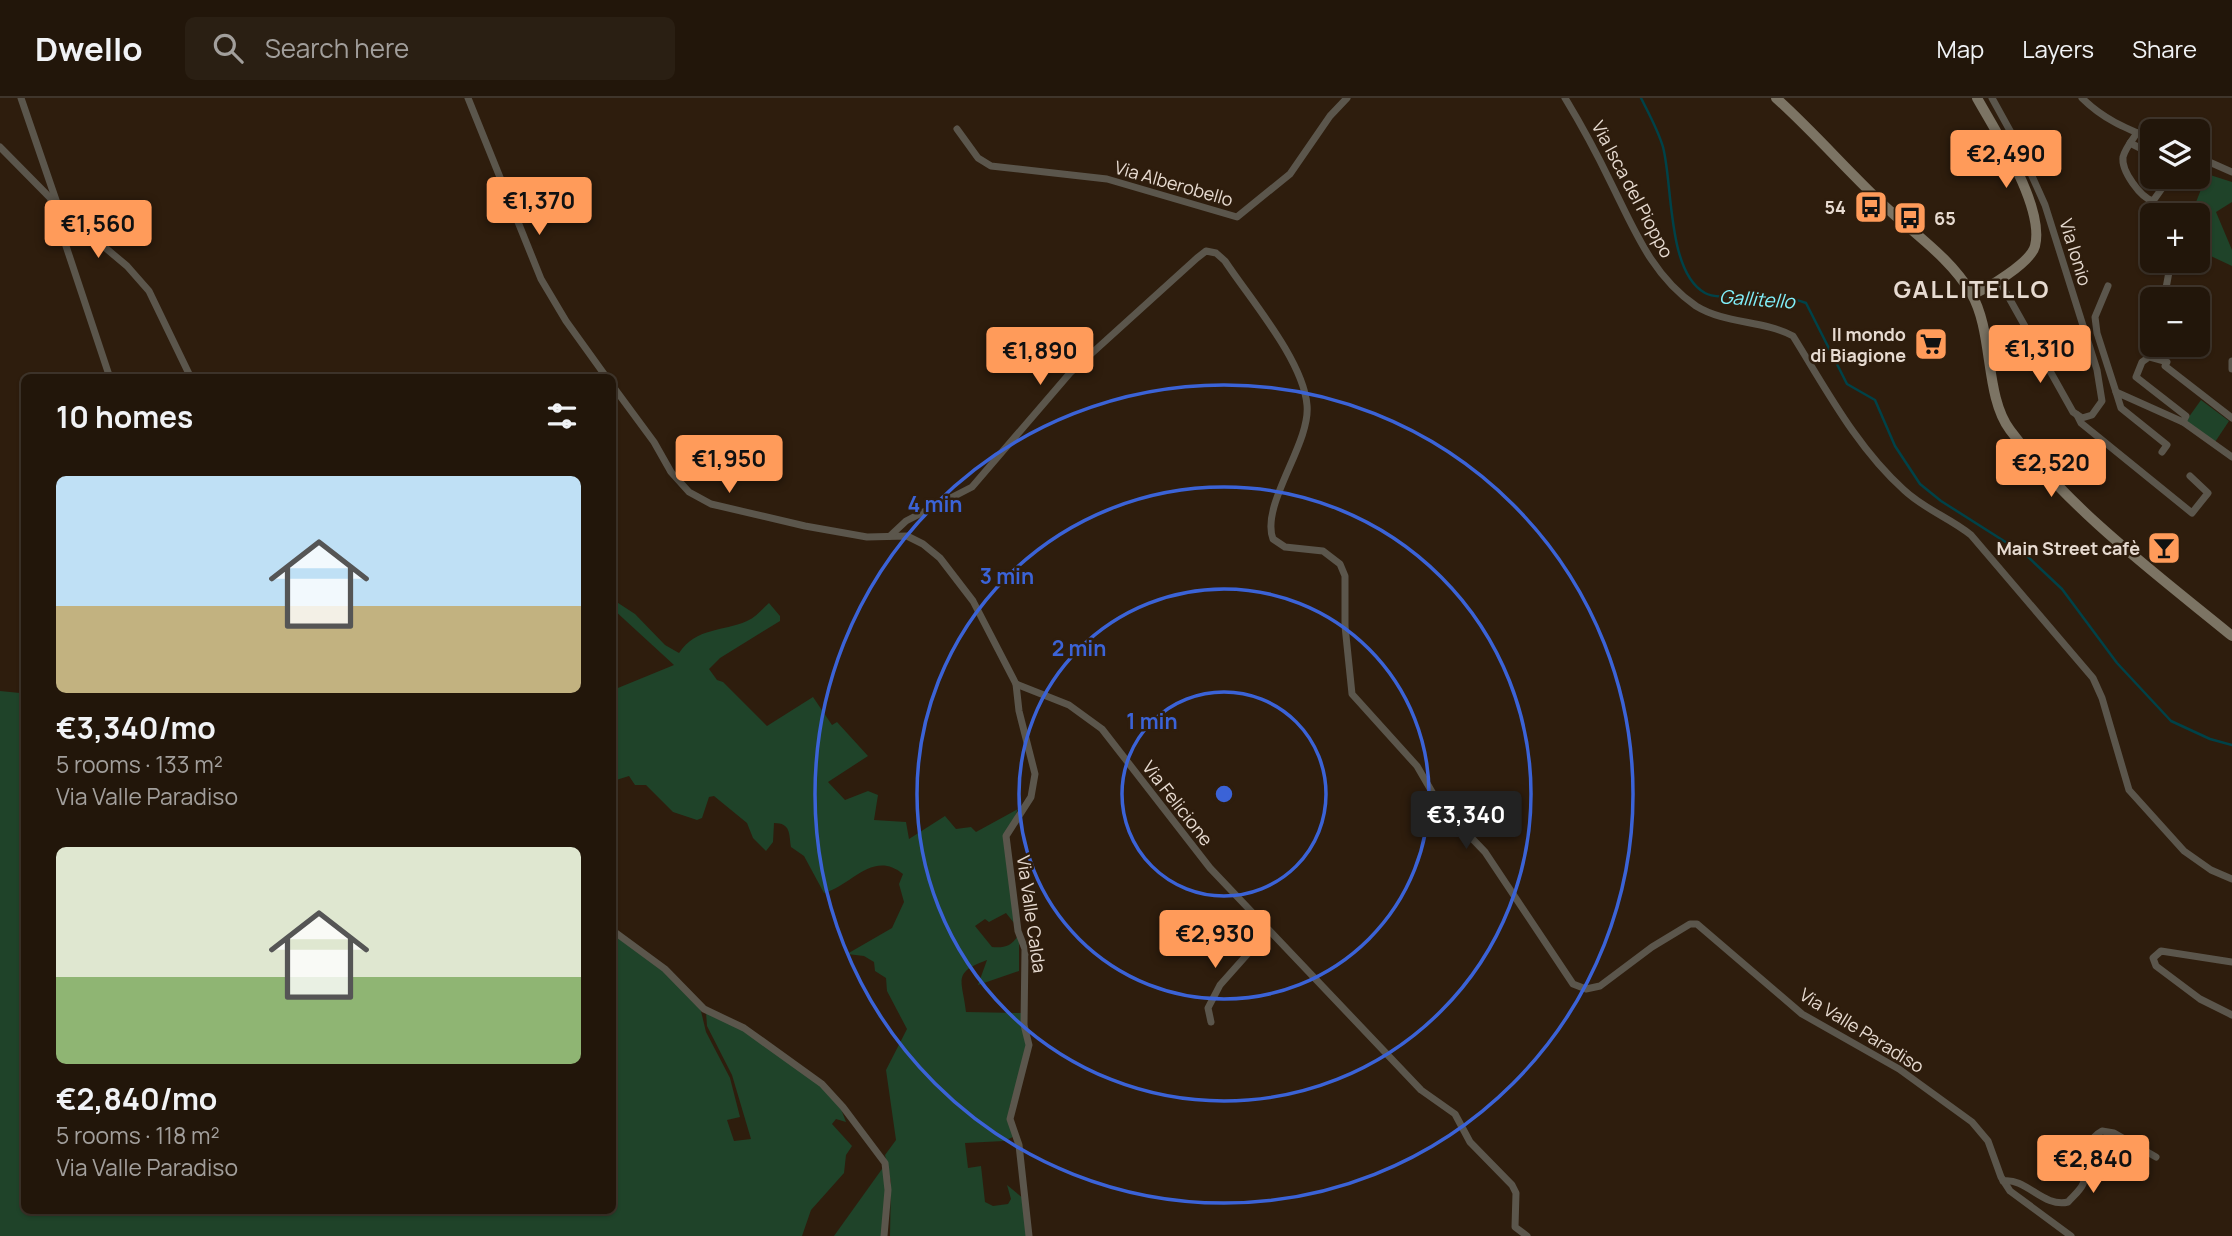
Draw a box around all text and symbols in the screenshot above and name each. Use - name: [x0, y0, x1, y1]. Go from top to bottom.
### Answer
- search box: [185, 17, 675, 80]
- text: Dwello: [35, 26, 143, 71]
- icon: search: [209, 29, 247, 67]
- text: Search here: [265, 30, 409, 66]
- text: Map: [1937, 32, 1984, 65]
- text: Layers: [2022, 32, 2094, 65]
- text: Share: [2132, 32, 2197, 65]
- street label: Via Isca del Pioppo: [1587, 116, 1679, 262]
- map controls: [2140, 119, 2210, 357]
- button: layers: [2140, 119, 2210, 189]
- pin: €2,490: [1949, 130, 2063, 190]
- text: €2,490: [1966, 137, 2046, 169]
- street label: Via Alberobello: [1112, 155, 1236, 211]
- pin: €1,370: [482, 178, 596, 237]
- text: €1,370: [503, 184, 575, 216]
- bus stop icon: 54: [1852, 188, 1890, 226]
- place label: 54: [1824, 195, 1846, 219]
- bus stop icon: 65: [1891, 199, 1929, 237]
- pin: €1,560: [41, 200, 155, 260]
- button: +: [2140, 203, 2210, 273]
- place label: 65: [1934, 206, 1956, 230]
- text: €1,560: [61, 207, 135, 239]
- street label: Via Ionio: [2054, 216, 2098, 288]
- district label: GALLITELLO: [1893, 272, 2051, 305]
- water label: Gallitello: [1718, 283, 1797, 315]
- button: −: [2140, 287, 2210, 357]
- place label: Il mondo di Biagione: [1810, 322, 1906, 367]
- supermarket icon: Il mondo di Biagione: [1912, 325, 1950, 363]
- pin: €1,310: [1983, 326, 2097, 385]
- pin: €1,890: [983, 328, 1097, 387]
- text: €1,310: [2005, 332, 2075, 364]
- text: €1,890: [1002, 334, 1078, 366]
- text: 10 homes: [56, 396, 193, 437]
- icon: filters: [543, 397, 581, 435]
- pin: €1,950: [672, 436, 786, 495]
- pin: €2,520: [1994, 440, 2108, 499]
- text: €1,950: [692, 442, 766, 474]
- text: €2,520: [2012, 446, 2090, 478]
- text: 4 min: [908, 490, 962, 518]
- icon: home: [256, 521, 382, 647]
- bar icon: Main Street cafè: [2145, 529, 2183, 567]
- place label: Main Street cafè: [1996, 536, 2140, 560]
- text: 3 min: [980, 562, 1034, 590]
- text: 2 min: [1052, 634, 1106, 662]
- text: €3,340/mo: [56, 707, 216, 748]
- text: 1 min: [1126, 707, 1178, 735]
- text: 5 rooms · 133 m²: [56, 748, 223, 780]
- street label: Via Felicione: [1137, 756, 1219, 850]
- text: Via Valle Paradiso: [56, 780, 238, 812]
- centre of rings: [1212, 782, 1236, 806]
- pin: €3,340: [1409, 792, 1523, 851]
- text: €3,340: [1427, 798, 1505, 830]
- street label: Via Valle Calda: [1012, 854, 1052, 974]
- icon: home: [256, 892, 382, 1018]
- pin: €2,930: [1158, 910, 1272, 970]
- text: €2,930: [1175, 917, 1255, 949]
- street label: Via Valle Paradiso: [1795, 982, 1929, 1078]
- text: €2,840/mo: [56, 1078, 217, 1119]
- text: 5 rooms · 118 m²: [56, 1119, 220, 1151]
- pin: €2,840: [2036, 1136, 2150, 1195]
- text: €2,840: [2053, 1142, 2133, 1174]
- text: Via Valle Paradiso: [56, 1151, 238, 1183]

